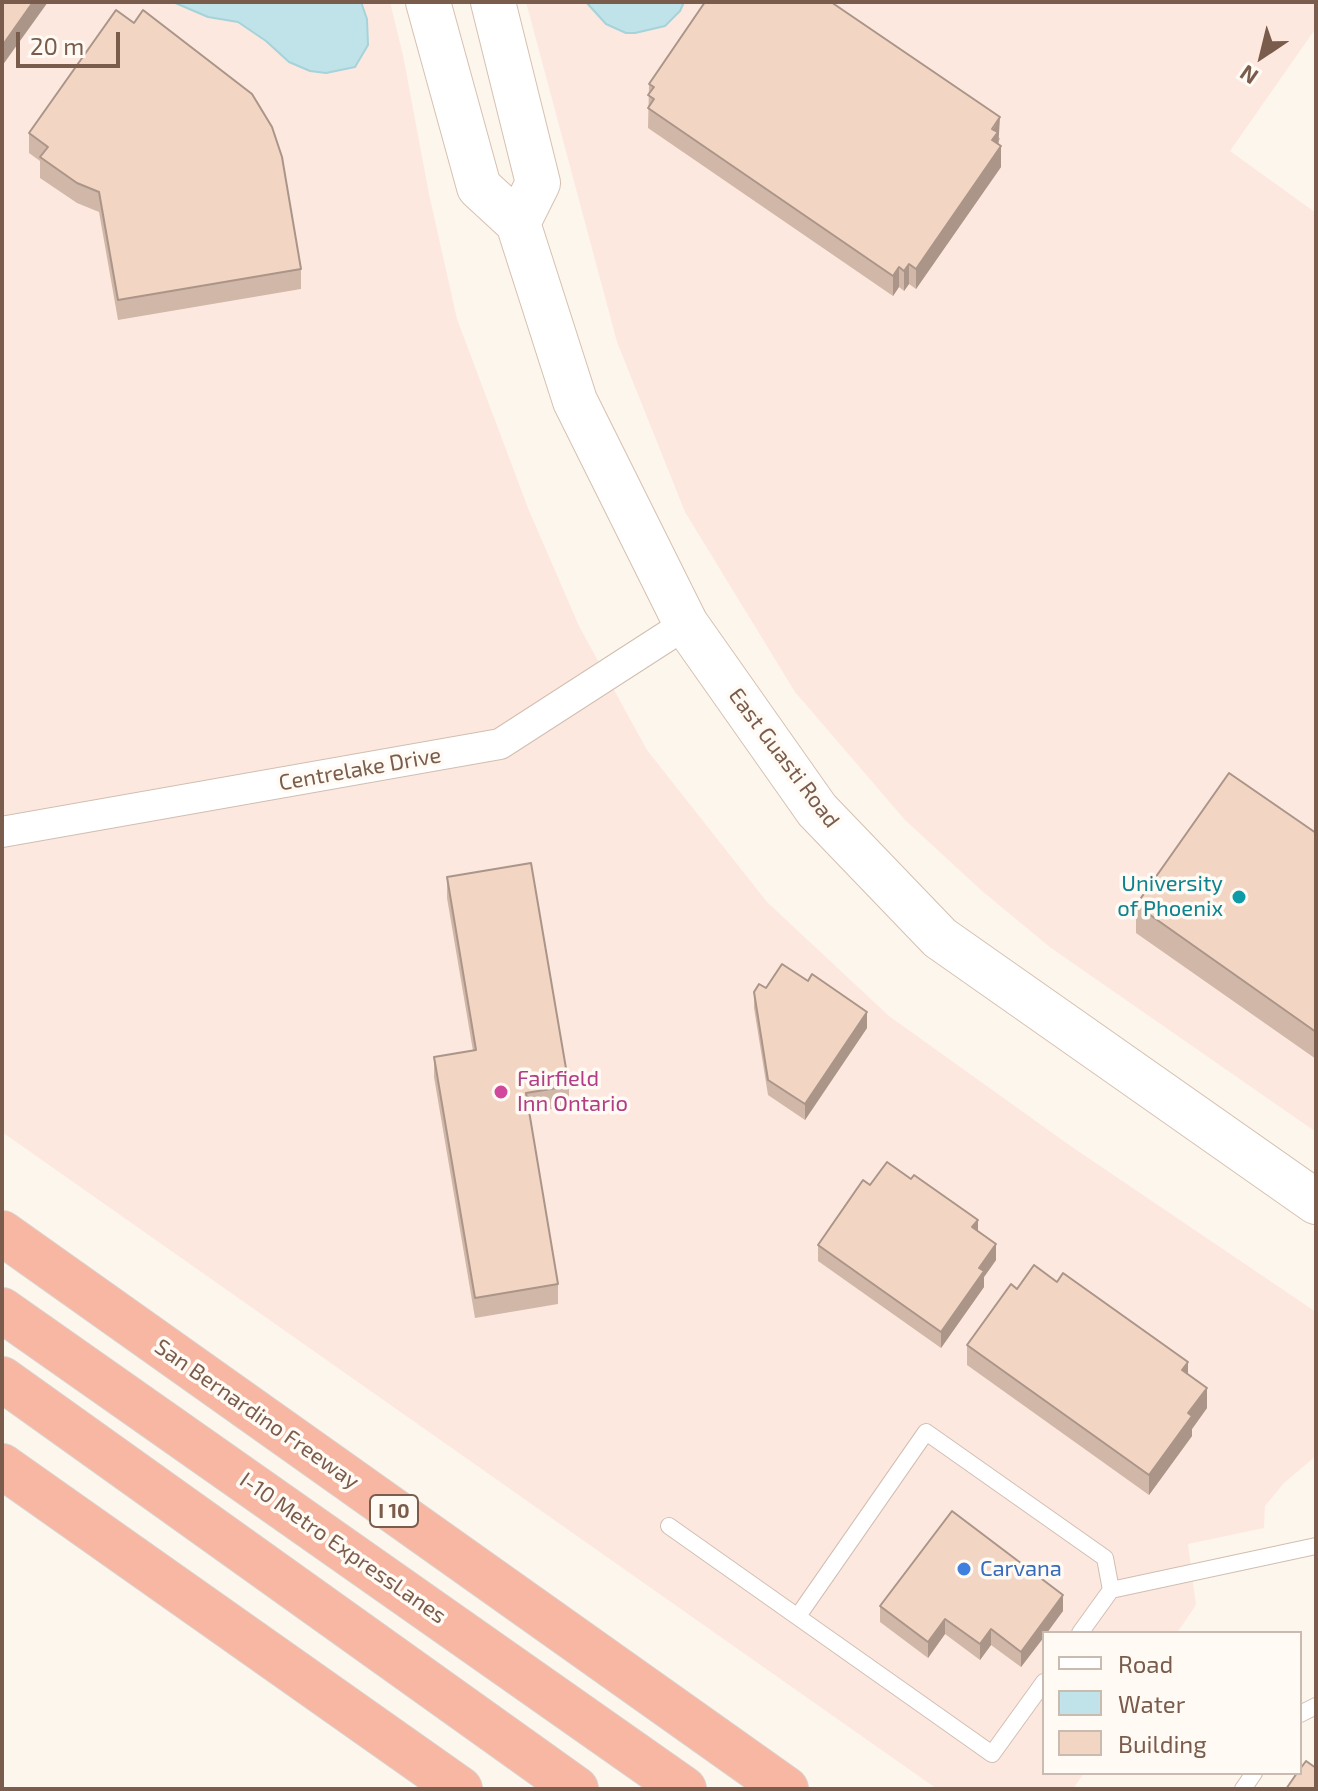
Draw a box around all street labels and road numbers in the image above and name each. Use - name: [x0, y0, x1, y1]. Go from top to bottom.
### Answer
- street label: East Guasti Road: [723, 683, 845, 833]
- street label: Centrelake Drive: [277, 742, 443, 796]
- street label: San Bernardino Freeway: [150, 1333, 364, 1495]
- street label: I-10 Metro ExpressLanes: [235, 1467, 451, 1629]
- road number: I 10: [370, 1495, 418, 1527]

